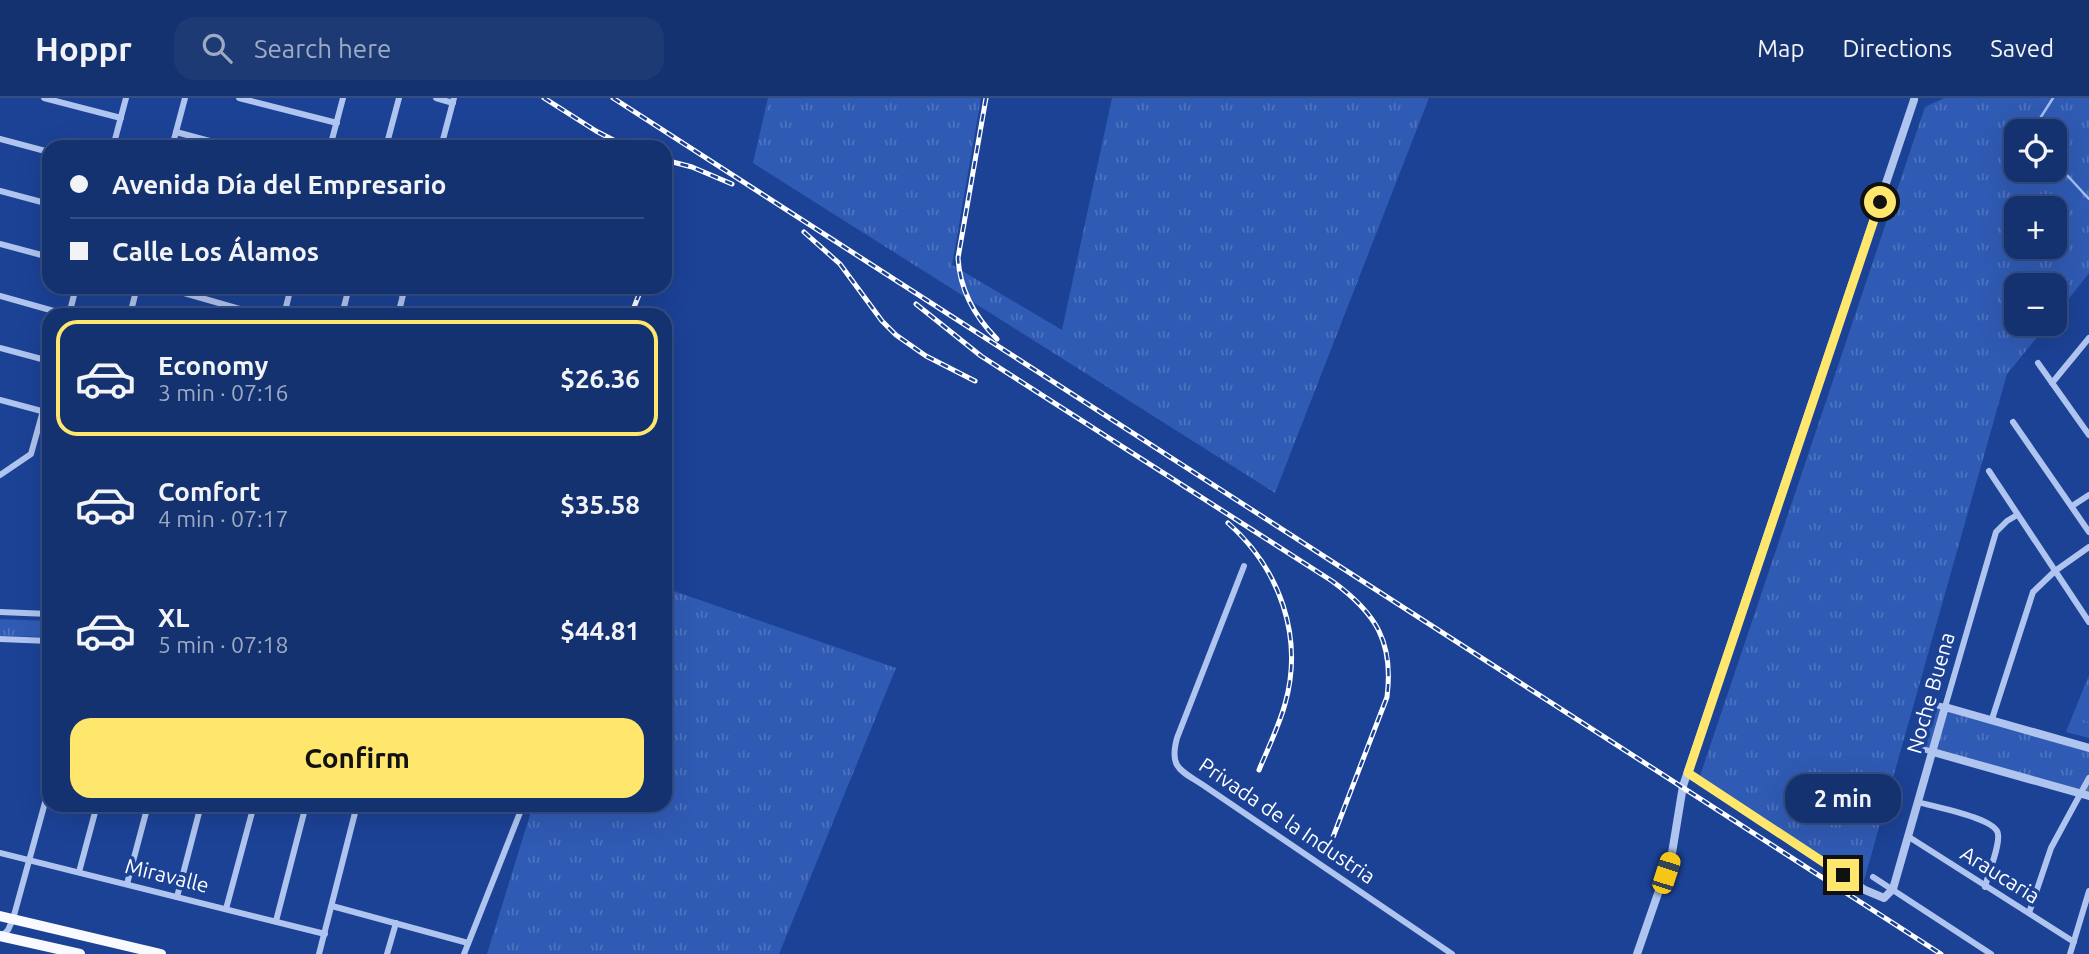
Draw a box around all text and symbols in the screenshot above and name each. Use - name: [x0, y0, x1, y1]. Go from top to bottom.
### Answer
- search box: [174, 17, 664, 80]
- icon: search: [198, 29, 236, 67]
- text: Hoppr: [35, 30, 132, 67]
- text: Search here: [254, 34, 391, 63]
- text: Map: [1757, 35, 1804, 62]
- text: Directions: [1842, 35, 1952, 62]
- text: Saved: [1990, 35, 2054, 62]
- map controls: [2004, 119, 2067, 336]
- button: locate: [2004, 119, 2067, 182]
- text: Avenida Día del Empresario: [112, 170, 446, 199]
- route start: [1864, 186, 1896, 218]
- button: +: [2004, 196, 2067, 259]
- text: Calle Los Álamos: [112, 237, 319, 266]
- button: −: [2004, 273, 2067, 336]
- icon: car: [74, 347, 137, 410]
- text: Economy: [158, 351, 268, 380]
- text: $26.36: [560, 364, 640, 393]
- text: 3 min · 07:16: [158, 380, 289, 405]
- icon: car: [74, 473, 137, 536]
- text: Comfort: [158, 477, 261, 506]
- text: $35.58: [560, 490, 640, 519]
- text: 4 min · 07:17: [158, 506, 289, 531]
- icon: car: [74, 599, 137, 662]
- text: XL: [158, 603, 189, 632]
- text: $44.81: [560, 616, 640, 645]
- street label: Noche Buena: [1901, 629, 1959, 756]
- text: 5 min · 07:18: [158, 632, 289, 657]
- button: Confirm: [70, 718, 644, 798]
- street label: Privada de la Industria: [1195, 752, 1380, 888]
- callout: 2 min: [1785, 774, 1901, 822]
- text: 2 min: [1814, 786, 1872, 811]
- street label: Araucaria: [1957, 840, 2045, 908]
- car: [1650, 850, 1683, 896]
- street label: Miravalle: [123, 853, 212, 897]
- route end: [1827, 859, 1859, 891]

